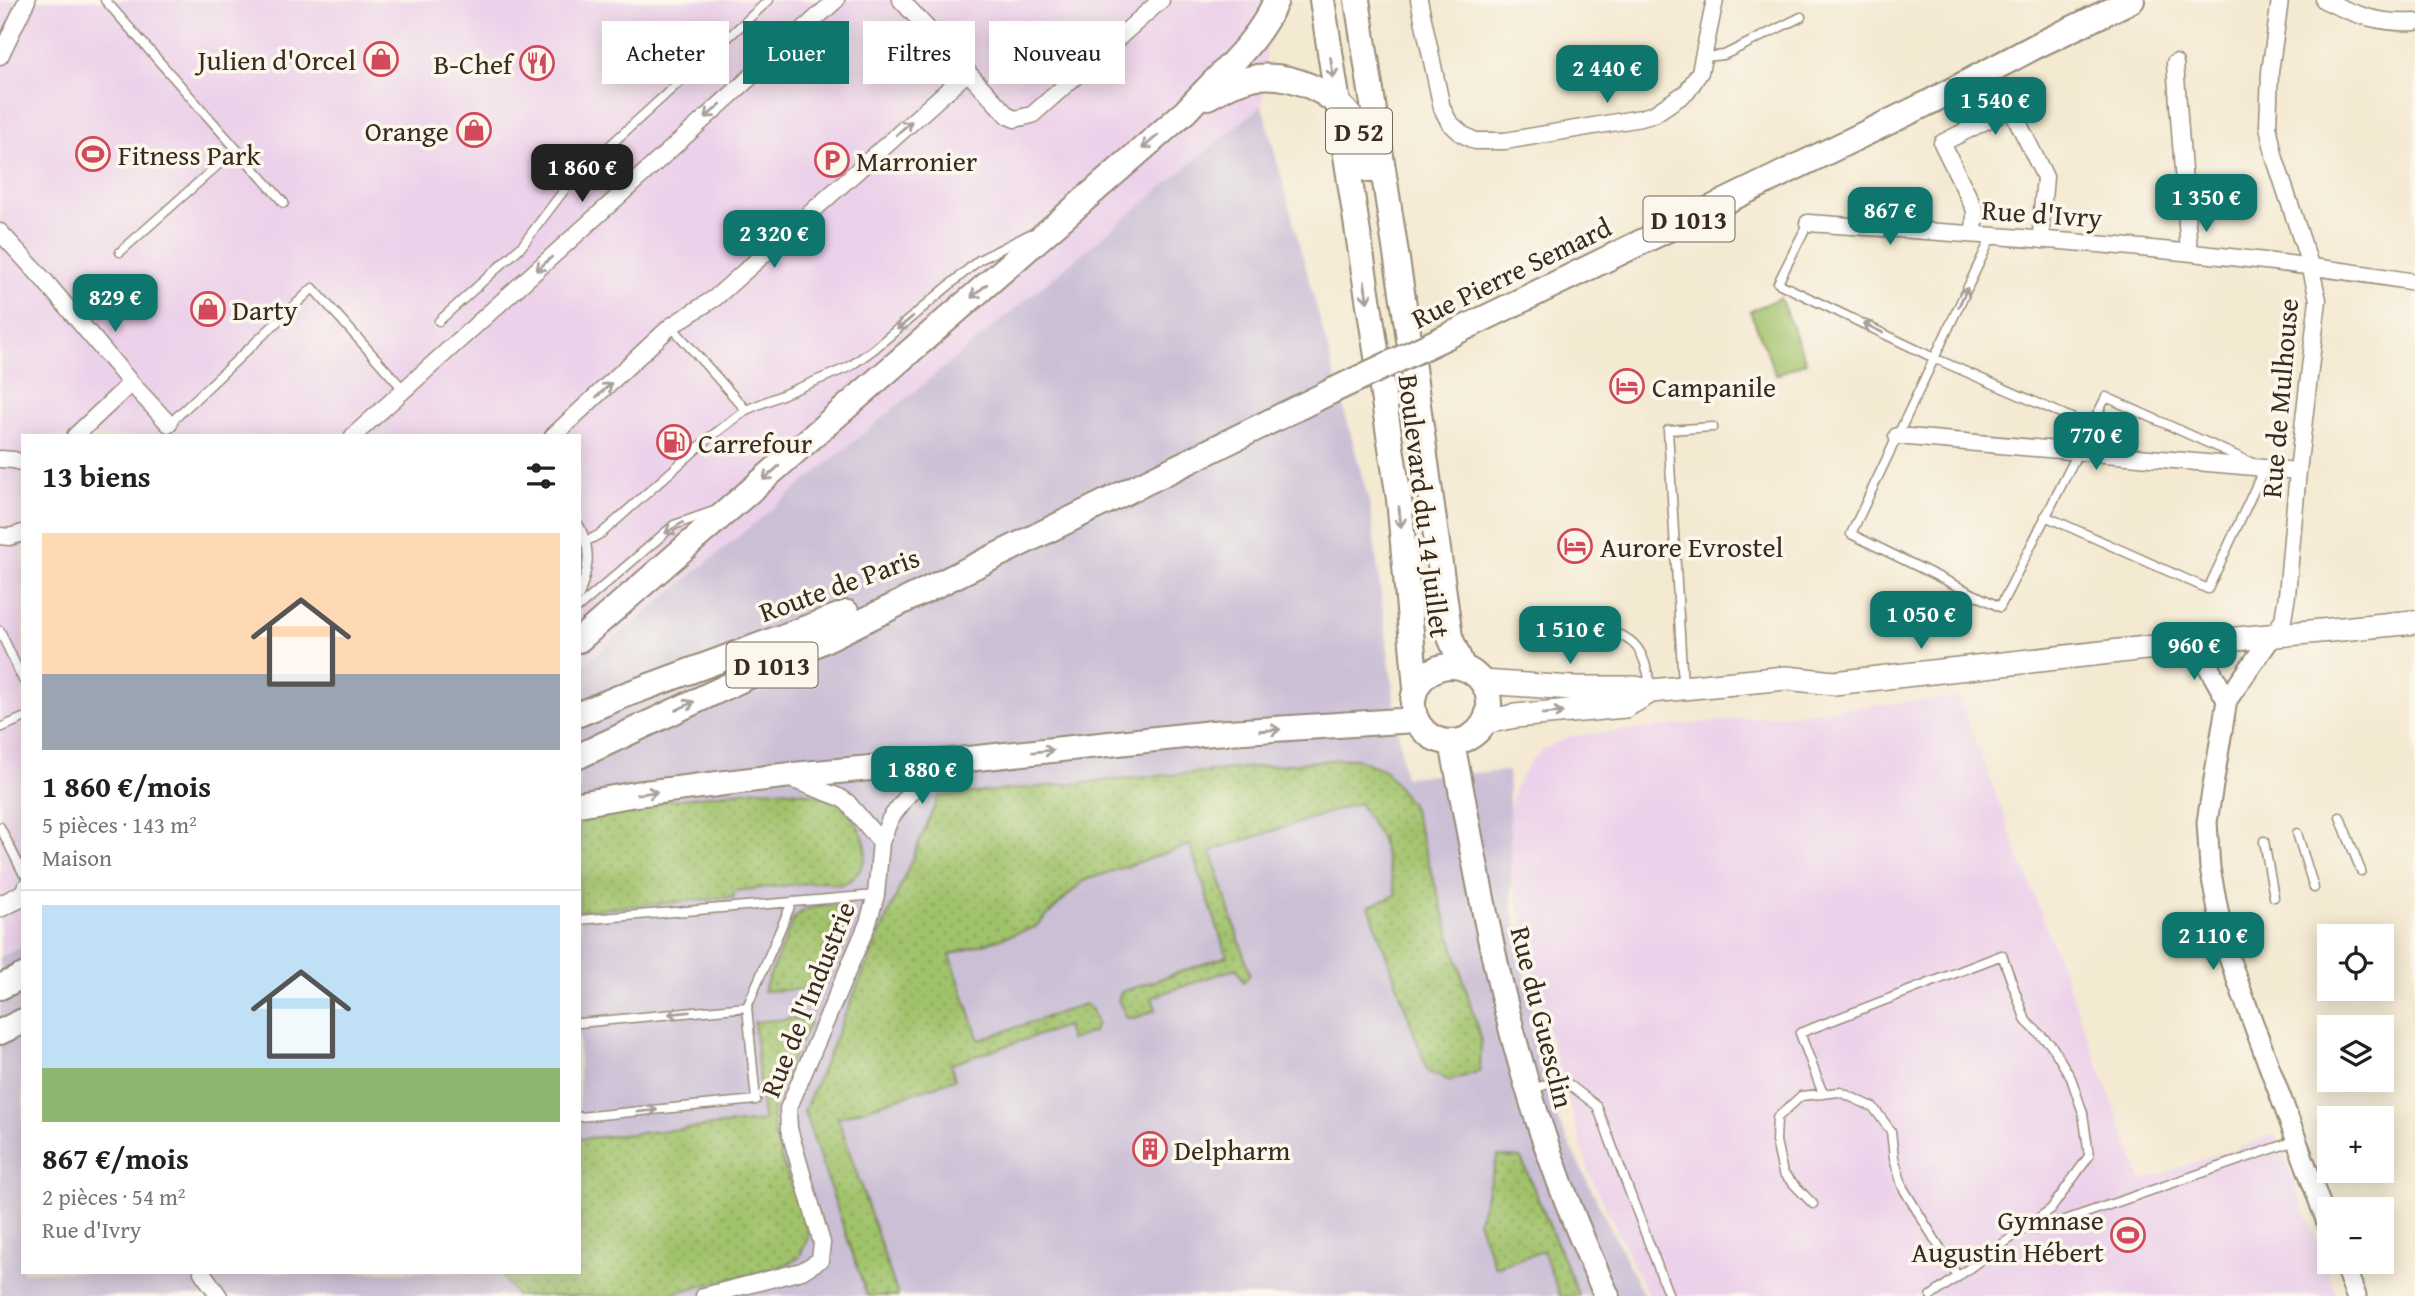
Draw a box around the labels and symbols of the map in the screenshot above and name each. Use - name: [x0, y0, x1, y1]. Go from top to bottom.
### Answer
- place label: Julien d'Orcel: [195, 39, 356, 80]
- shop icon: Julien d'Orcel: [362, 40, 400, 78]
- place label: B-Chef: [433, 43, 515, 84]
- restaurant icon: B-Chef: [518, 44, 556, 82]
- pin: 2 440 €: [1542, 46, 1672, 105]
- one-way arrow: [1326, 56, 1339, 78]
- pin: 1 540 €: [1930, 78, 2060, 137]
- one-way arrow: [705, 103, 722, 120]
- road number: D 52: [1326, 108, 1392, 154]
- place label: Orange: [365, 110, 449, 151]
- shop icon: Orange: [455, 111, 493, 149]
- one-way arrow: [895, 120, 912, 137]
- place label: Fitness Park: [118, 134, 261, 175]
- one-way arrow: [1142, 134, 1160, 150]
- sports icon: Fitness Park: [74, 135, 112, 173]
- place label: Marronier: [856, 140, 978, 181]
- parking icon: Marronier: [813, 141, 851, 179]
- pin: 1 860 €: [517, 144, 647, 204]
- pin: 1 350 €: [2141, 174, 2271, 234]
- pin: 867 €: [1841, 188, 1939, 247]
- street label: Rue d'Ivry: [1980, 188, 2104, 238]
- road number: D 1013: [1644, 196, 1734, 242]
- street label: Rue Pierre Semard: [1404, 206, 1618, 338]
- pin: 2 320 €: [709, 210, 839, 270]
- one-way arrow: [536, 255, 553, 272]
- pin: 829 €: [66, 274, 164, 334]
- one-way arrow: [1360, 281, 1373, 303]
- one-way arrow: [970, 283, 988, 299]
- one-way arrow: [1957, 287, 1970, 308]
- place label: Darty: [232, 289, 298, 330]
- shop icon: Darty: [189, 290, 227, 328]
- street label: Rue de Mulhouse: [2250, 296, 2308, 500]
- one-way arrow: [896, 314, 914, 330]
- one-way arrow: [1863, 321, 1884, 335]
- place label: Campanile: [1652, 366, 1776, 407]
- hotel icon: Campanile: [1608, 367, 1646, 405]
- street label: Boulevard du 14 Juillet: [1388, 372, 1462, 640]
- one-way arrow: [595, 382, 612, 399]
- pin: 770 €: [2047, 412, 2145, 472]
- place label: Carrefour: [698, 422, 813, 463]
- fuel station icon: Carrefour: [655, 423, 693, 461]
- one-way arrow: [762, 465, 780, 481]
- one-way arrow: [1394, 506, 1407, 528]
- one-way arrow: [665, 520, 684, 535]
- place label: Aurore Evrostel: [1600, 526, 1784, 567]
- hotel icon: Aurore Evrostel: [1556, 527, 1594, 565]
- street label: Route de Paris: [753, 536, 925, 632]
- pin: 1 050 €: [1856, 592, 1986, 651]
- pin: 1 510 €: [1505, 606, 1635, 666]
- pin: 960 €: [2145, 622, 2243, 682]
- road number: D 1013: [726, 642, 818, 688]
- one-way arrow: [674, 699, 695, 712]
- one-way arrow: [1541, 706, 1564, 719]
- one-way arrow: [1258, 723, 1281, 736]
- one-way arrow: [1031, 744, 1054, 757]
- pin: 1 880 €: [857, 746, 987, 806]
- one-way arrow: [635, 786, 657, 799]
- street label: Rue de l'Industrie: [749, 895, 865, 1103]
- pin: 2 110 €: [2148, 912, 2278, 972]
- street label: Rue du Guesclin: [1501, 922, 1585, 1113]
- one-way arrow: [668, 1007, 691, 1020]
- one-way arrow: [635, 1104, 658, 1117]
- place label: Delpharm: [1174, 1129, 1291, 1170]
- building icon: Delpharm: [1131, 1130, 1169, 1168]
- place label: Gymnase Augustin Hébert: [1911, 1199, 2104, 1272]
- sports icon: Gymnase Augustin Hébert: [2109, 1216, 2147, 1254]

